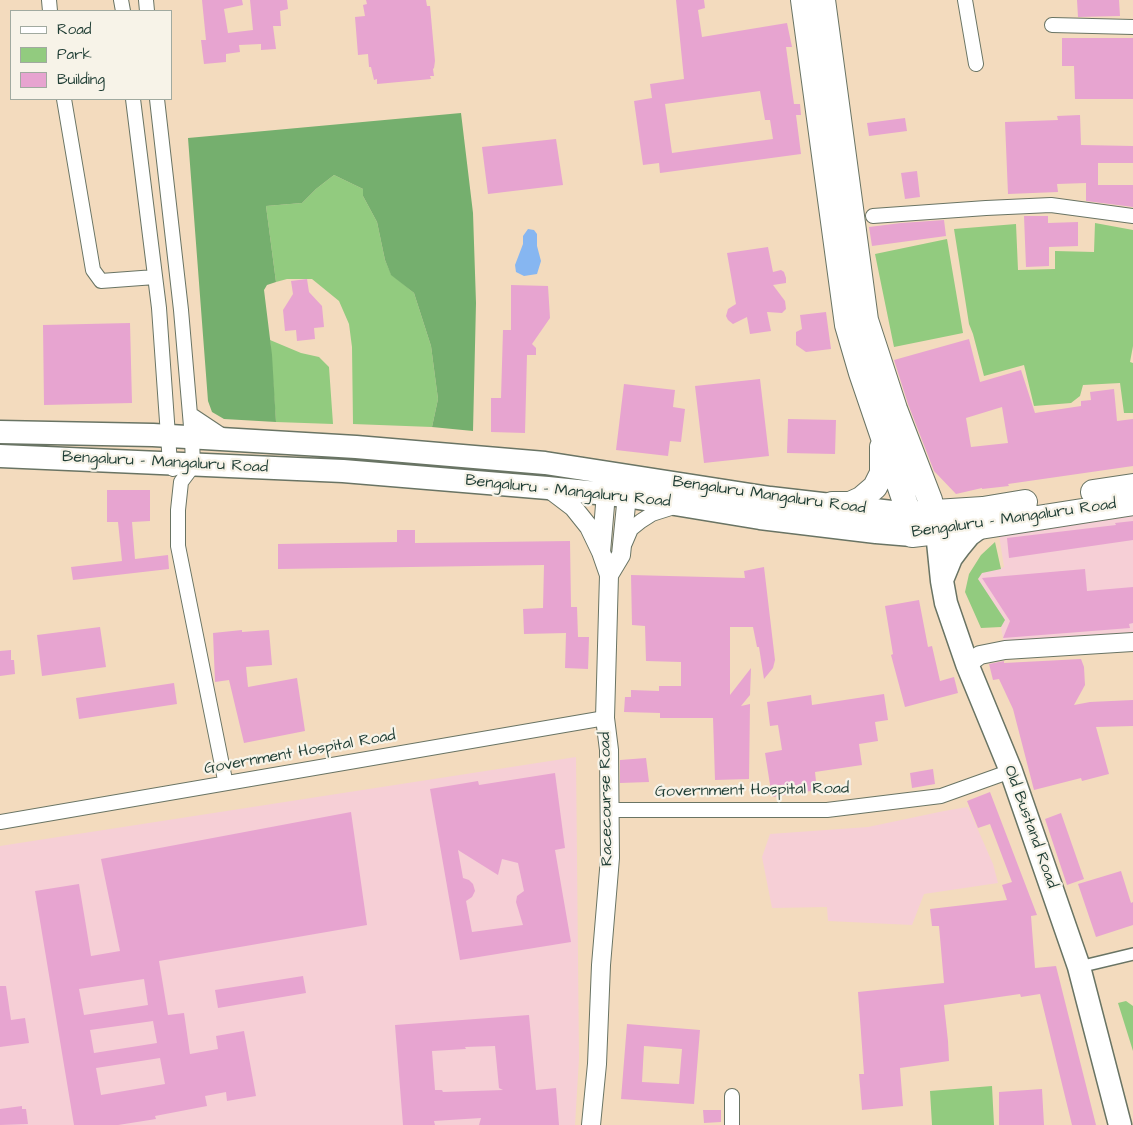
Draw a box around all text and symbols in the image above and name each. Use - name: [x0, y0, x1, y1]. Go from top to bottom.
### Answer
- legend: [10, 10, 172, 100]
- text: Road: [57, 19, 91, 40]
- text: Park: [57, 44, 92, 65]
- text: Building: [57, 69, 105, 90]
- street label: Bengaluru - Mangaluru Road: [61, 448, 269, 478]
- street label: Bengaluru - Mangaluru Road: [464, 472, 672, 512]
- street label: Bengaluru Mangaluru Road: [671, 473, 867, 519]
- street label: Bengaluru - Mangaluru Road: [911, 495, 1117, 543]
- street label: Government Hospital Road: [203, 727, 397, 779]
- street label: Racecourse Road: [596, 732, 618, 866]
- street label: Old Bustand Road: [999, 763, 1061, 891]
- street label: Government Hospital Road: [655, 780, 849, 802]

